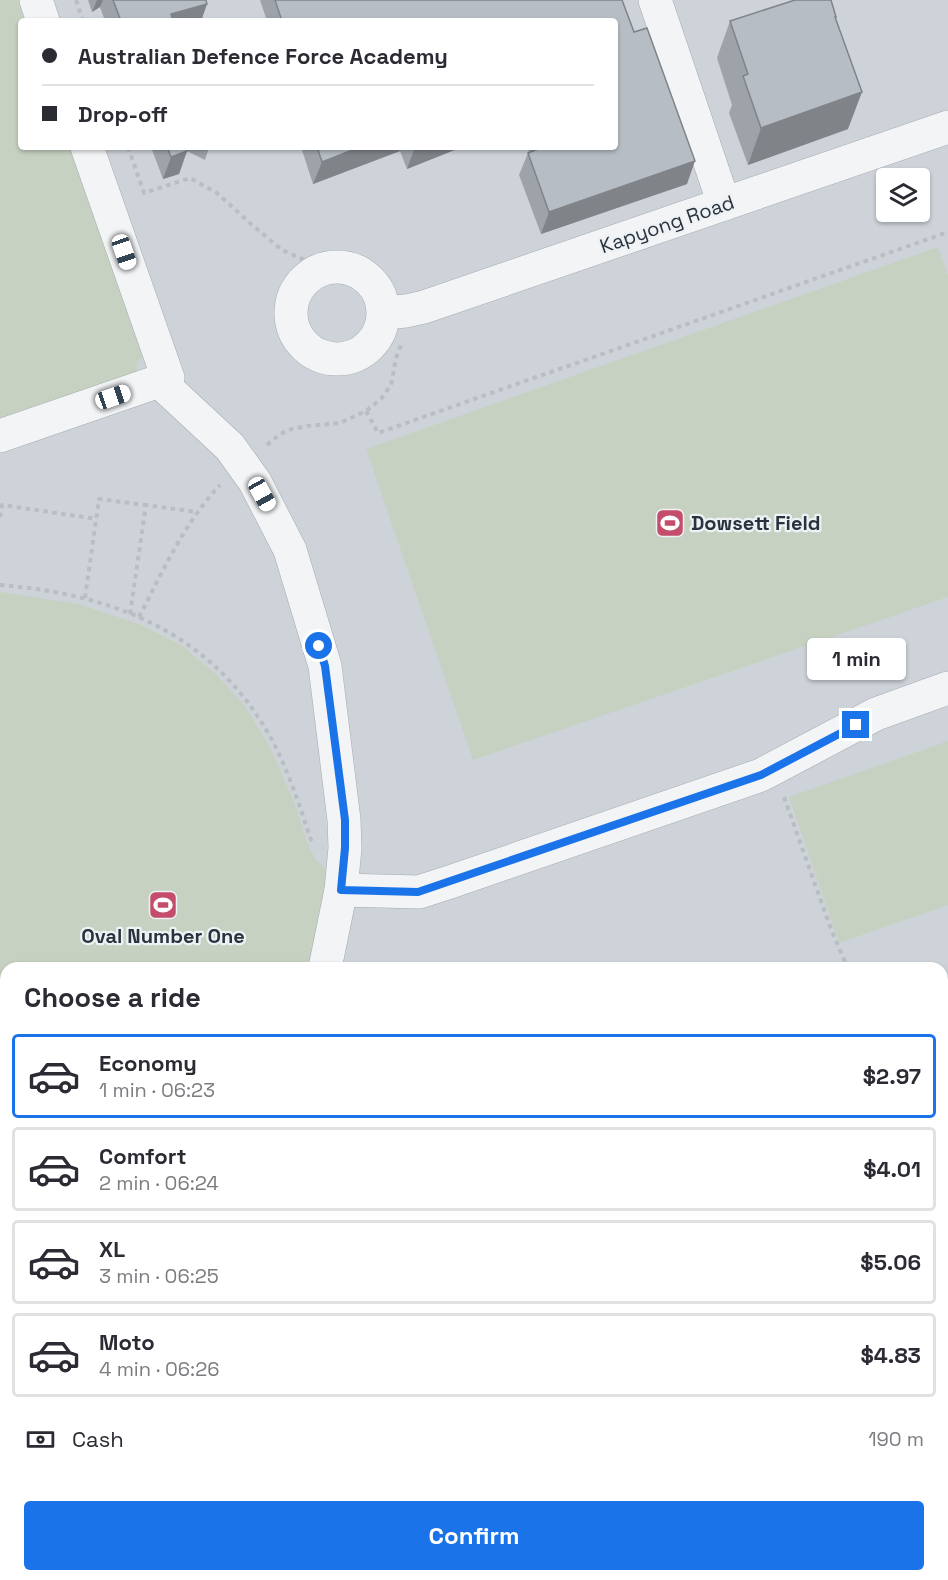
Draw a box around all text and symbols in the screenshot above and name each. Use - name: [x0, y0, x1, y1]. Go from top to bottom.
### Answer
- text: Australian Defence Force Academy: [78, 42, 448, 70]
- text: Drop-off: [78, 100, 168, 128]
- map controls: [876, 168, 930, 222]
- button: layers: [876, 168, 930, 222]
- street label: Kapyong Road: [596, 189, 738, 259]
- car: [110, 232, 138, 272]
- car: [93, 383, 133, 411]
- car: [245, 474, 279, 514]
- sports icon: Dowsett Field: [654, 507, 686, 539]
- place label: Dowsett Field: [691, 510, 821, 536]
- route start: [305, 632, 332, 659]
- callout: 1 min: [806, 638, 906, 680]
- text: 1 min: [832, 646, 881, 672]
- route end: [842, 711, 869, 738]
- sports icon: Oval Number One: [147, 889, 179, 921]
- place label: Oval Number One: [81, 923, 245, 949]
- text: Choose a ride: [24, 980, 201, 1015]
- icon: car: [27, 1049, 81, 1103]
- text: Economy: [99, 1049, 197, 1077]
- text: $2.97: [863, 1062, 921, 1090]
- text: 1 min · 06:23: [99, 1077, 215, 1103]
- icon: car: [27, 1142, 81, 1196]
- text: Comfort: [99, 1142, 187, 1170]
- text: $4.01: [863, 1155, 921, 1183]
- text: 2 min · 06:24: [99, 1170, 219, 1196]
- icon: car: [27, 1235, 81, 1289]
- text: XL: [99, 1235, 125, 1263]
- text: $5.06: [860, 1248, 921, 1276]
- text: 3 min · 06:25: [99, 1263, 219, 1289]
- icon: car: [27, 1328, 81, 1382]
- text: Moto: [99, 1328, 155, 1356]
- text: $4.83: [861, 1341, 921, 1369]
- text: 4 min · 06:26: [99, 1356, 219, 1382]
- icon: cash: [24, 1423, 57, 1456]
- text: Cash: [72, 1425, 124, 1453]
- text: 190 m: [868, 1426, 924, 1452]
- button: Confirm: [24, 1501, 924, 1570]

